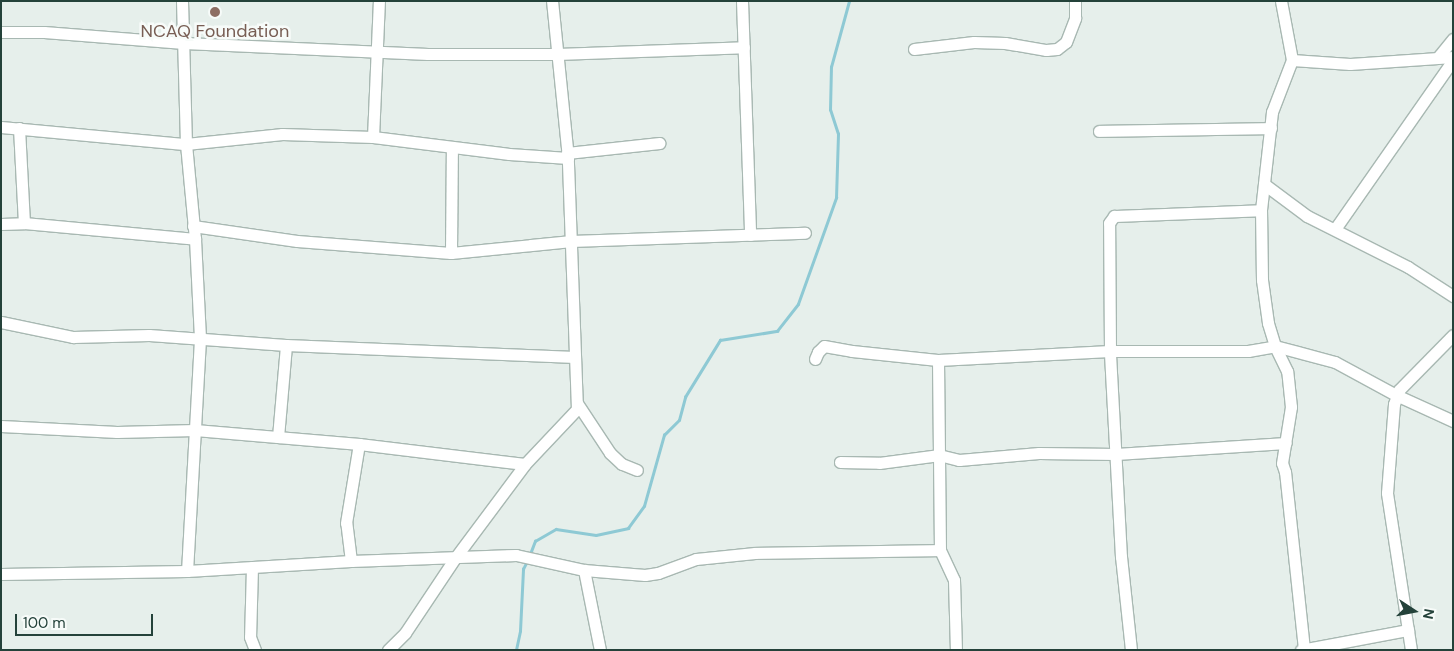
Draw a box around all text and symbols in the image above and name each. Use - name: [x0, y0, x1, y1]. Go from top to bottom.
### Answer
- marker: NCAQ Foundation: [209, 6, 221, 18]
- place label: NCAQ Foundation: [141, 20, 289, 42]
- north arrow: [1389, 586, 1439, 636]
- scale bar: [18, 604, 155, 636]
- text: N: [1419, 607, 1439, 621]
- text: 100 m: [23, 613, 66, 633]

